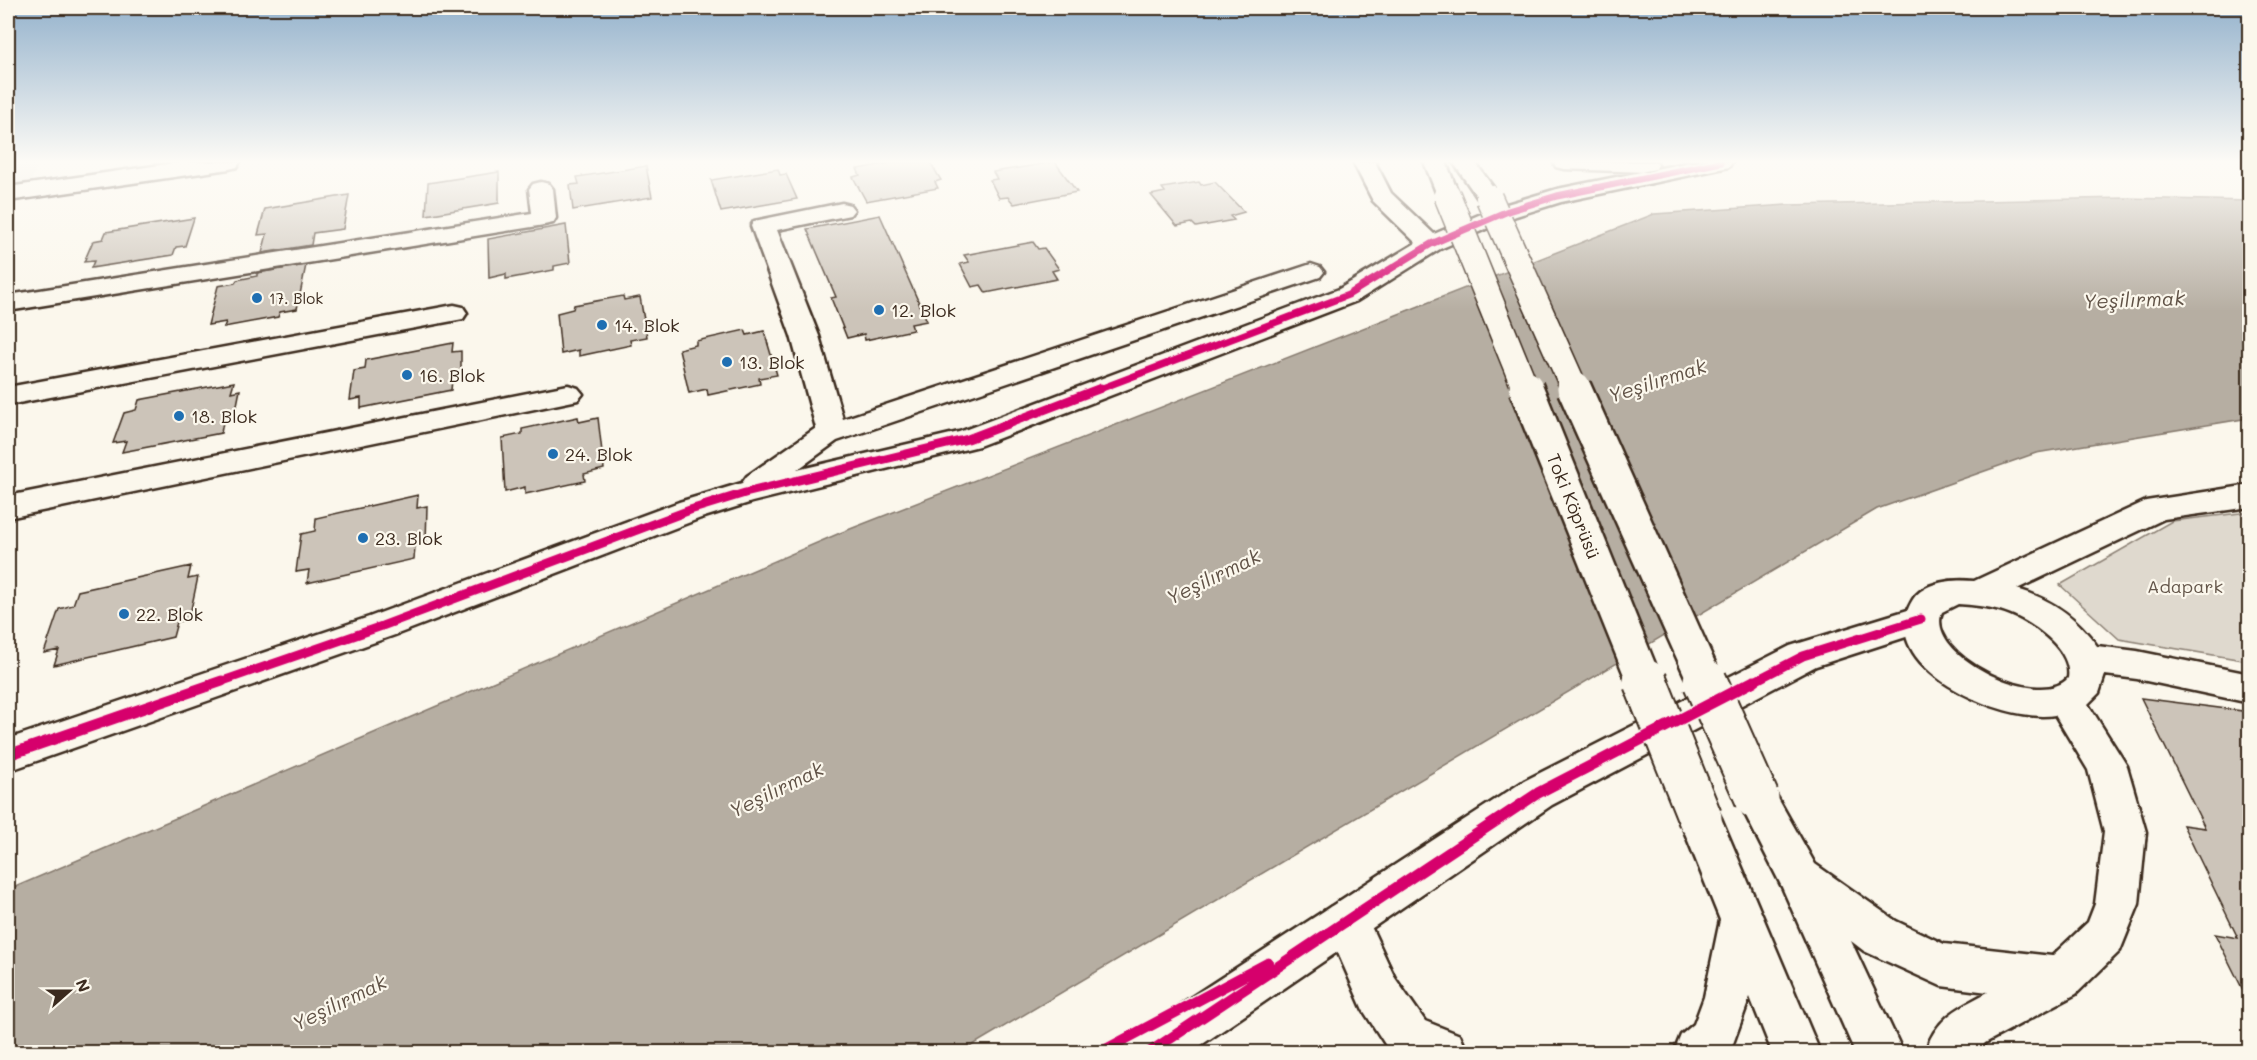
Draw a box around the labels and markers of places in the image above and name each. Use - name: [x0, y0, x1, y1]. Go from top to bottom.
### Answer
- place label: 17. Blok: [269, 288, 323, 308]
- marker: 17. Blok: [250, 291, 264, 305]
- place label: 12. Blok: [891, 298, 956, 322]
- marker: 12. Blok: [872, 303, 886, 317]
- place label: 14. Blok: [614, 313, 680, 337]
- marker: 14. Blok: [595, 318, 609, 332]
- place label: 13. Blok: [739, 350, 805, 374]
- marker: 13. Blok: [720, 355, 734, 369]
- place label: 16. Blok: [419, 363, 485, 387]
- marker: 16. Blok: [400, 368, 414, 382]
- place label: 18. Blok: [191, 404, 257, 428]
- marker: 18. Blok: [172, 409, 186, 423]
- place label: 24. Blok: [565, 442, 633, 466]
- marker: 24. Blok: [546, 447, 560, 461]
- place label: 23. Blok: [375, 526, 443, 550]
- marker: 23. Blok: [356, 531, 370, 545]
- place label: 22. Blok: [136, 602, 203, 626]
- marker: 22. Blok: [117, 607, 131, 621]

